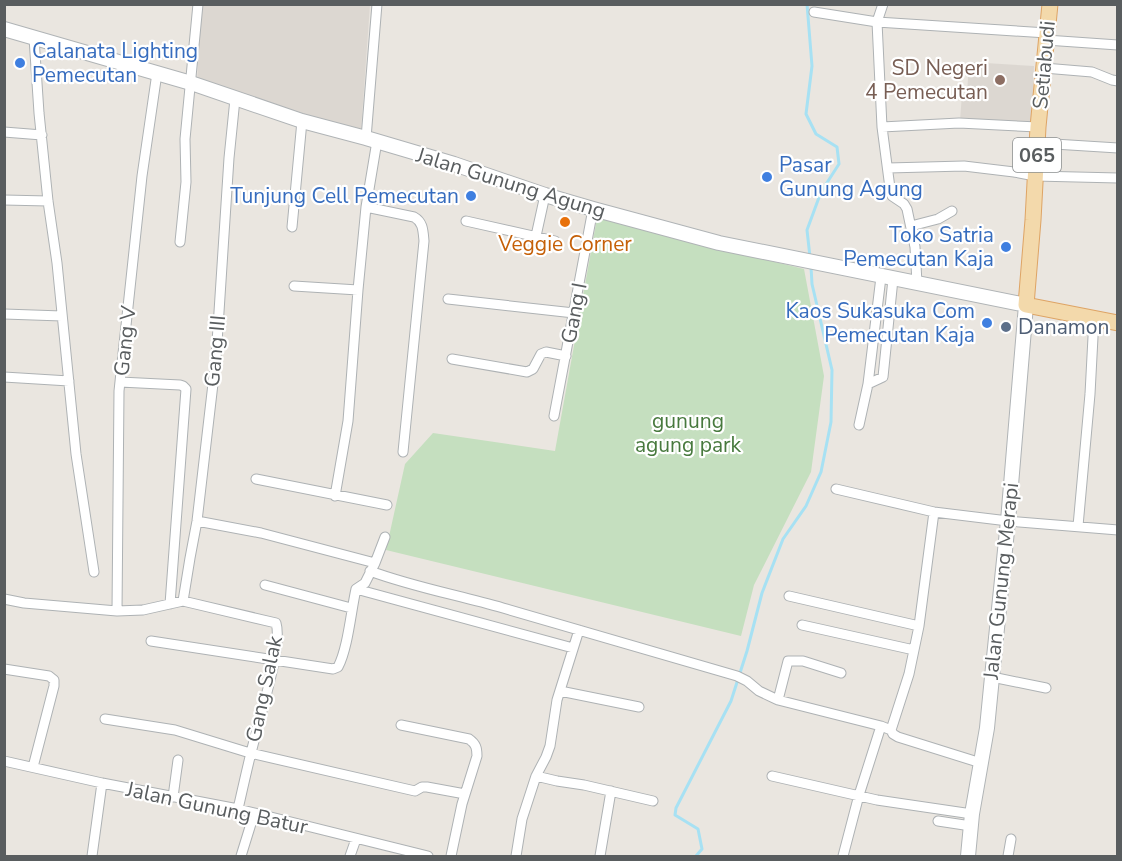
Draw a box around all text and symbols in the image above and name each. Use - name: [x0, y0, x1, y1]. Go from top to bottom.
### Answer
- street label: Setiabudi: [1026, 20, 1062, 110]
- place label: Calanata Lighting Pemecutan: [32, 37, 198, 89]
- place label: SD Negeri 4 Pemecutan: [865, 54, 988, 106]
- marker: Calanata Lighting Pemecutan: [13, 56, 27, 70]
- marker: SD Negeri 4 Pemecutan: [993, 73, 1007, 87]
- road number: 065: [1013, 138, 1061, 172]
- street label: Jalan Gunung Agung: [412, 141, 609, 225]
- place label: Pasar Gunung Agung: [779, 151, 923, 203]
- marker: Pasar Gunung Agung: [760, 170, 774, 184]
- place label: Tunjung Cell Pemecutan: [230, 182, 459, 210]
- marker: Tunjung Cell Pemecutan: [464, 189, 478, 203]
- marker: Veggie Corner: [558, 215, 572, 229]
- place label: Toko Satria Pemecutan Kaja: [843, 221, 994, 273]
- place label: Veggie Corner: [497, 230, 632, 258]
- marker: Toko Satria Pemecutan Kaja: [999, 240, 1013, 254]
- street label: Gang I: [554, 280, 594, 346]
- place label: Kaos Sukasuka Com Pemecutan Kaja: [785, 297, 975, 349]
- street label: Gang V: [107, 304, 143, 378]
- place label: Danamon: [1018, 313, 1109, 341]
- street label: Gang III: [198, 314, 232, 388]
- marker: Kaos Sukasuka Com Pemecutan Kaja: [980, 316, 994, 330]
- marker: Danamon: [999, 320, 1013, 334]
- park label: gunung agung park: [635, 407, 742, 459]
- street label: Jalan Gunung Merapi: [977, 481, 1025, 682]
- street label: Gang Salak: [239, 633, 289, 745]
- street label: Jalan Gunung Batur: [123, 775, 311, 841]

